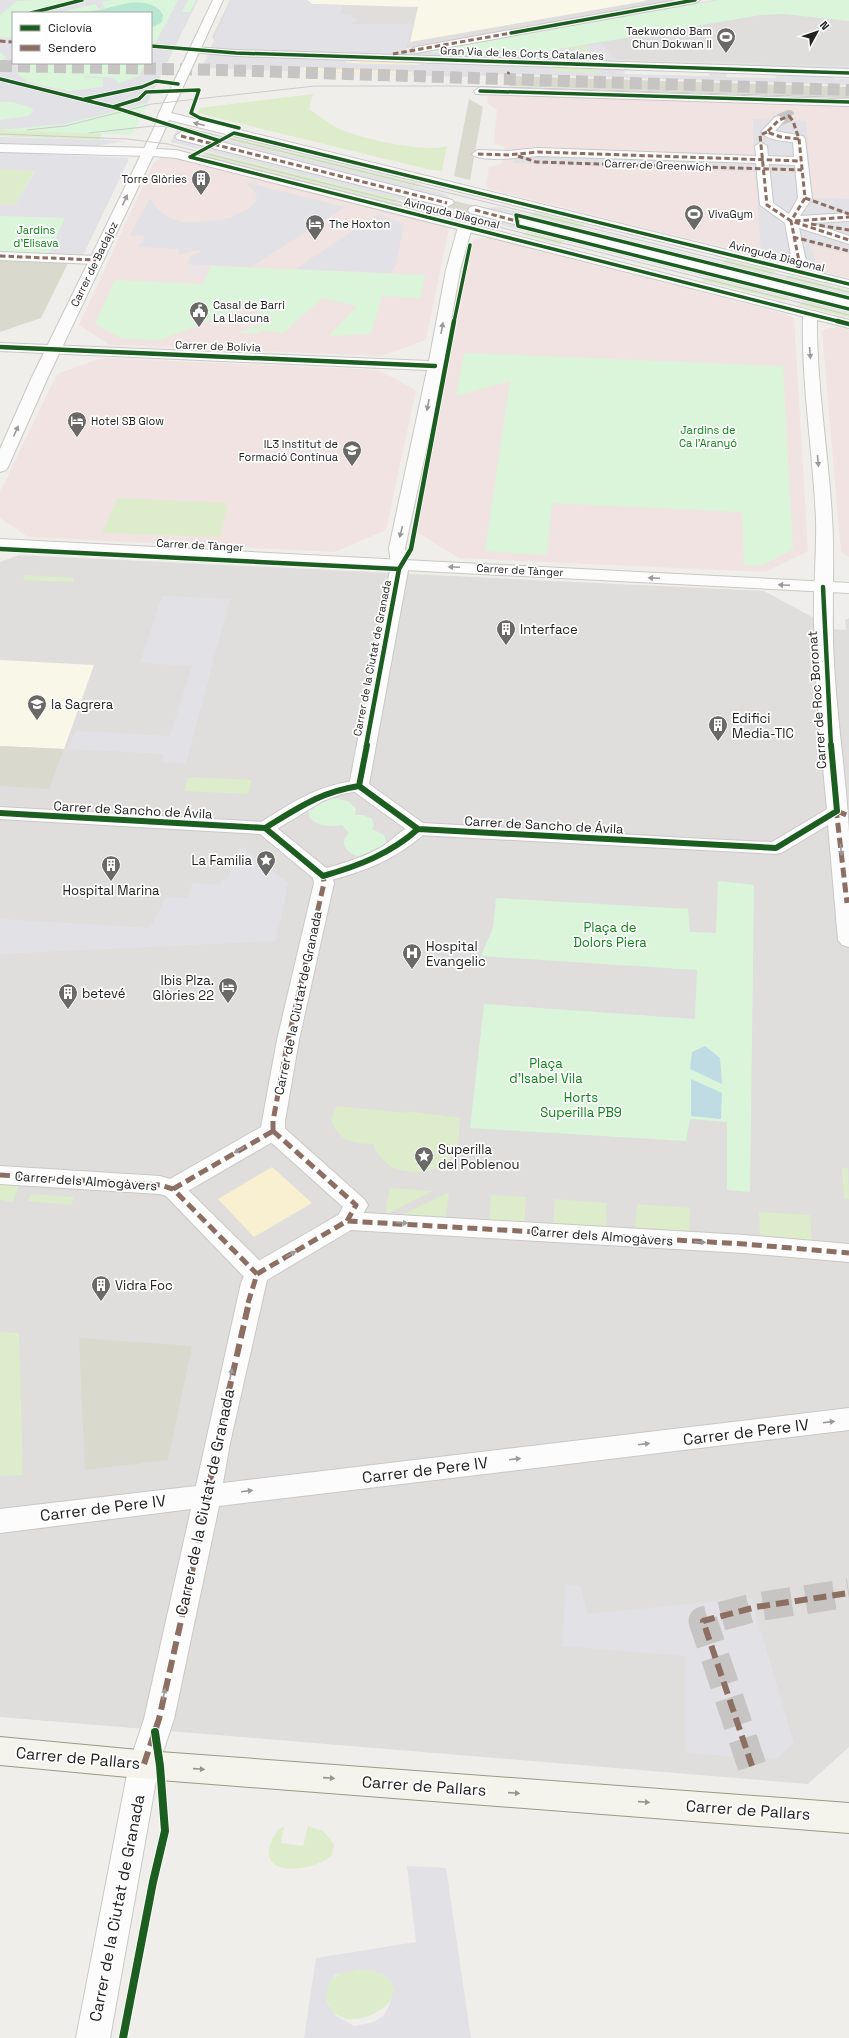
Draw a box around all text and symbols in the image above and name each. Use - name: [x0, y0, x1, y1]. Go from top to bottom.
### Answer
- legend: [12, 12, 152, 64]
- north arrow: [797, 12, 837, 52]
- text: N: [817, 18, 832, 33]
- text: Ciclovía: [48, 20, 92, 36]
- place label: Taekwondo Bam Chun Dokwan II: [626, 24, 712, 51]
- sports icon: Taekwondo Bam Chun Dokwan II: [715, 26, 737, 54]
- text: Sendero: [48, 40, 96, 56]
- street label: Gran Via de les Corts Catalanes: [440, 43, 604, 63]
- one-way arrow: [193, 121, 205, 127]
- street label: Carrer de Greenwich: [604, 156, 712, 174]
- building icon: Torre Glòries: [190, 168, 212, 196]
- place label: Torre Glòries: [121, 172, 187, 186]
- street label: Avinguda Diagonal: [403, 194, 501, 232]
- one-way arrow: [122, 195, 128, 206]
- sports icon: VivaGym: [683, 203, 705, 231]
- place label: VivaGym: [708, 207, 753, 221]
- hotel icon: The Hoxton: [304, 213, 326, 241]
- place label: The Hoxton: [329, 217, 390, 231]
- street label: Carrer de Badajoz: [67, 219, 121, 309]
- park label: Jardins d'Elisava: [13, 223, 59, 250]
- street label: Avinguda Diagonal: [728, 237, 826, 275]
- place label: Casal de Barri La Llacuna: [213, 298, 285, 325]
- public building icon: Casal de Barri La Llacuna: [188, 300, 210, 328]
- one-way arrow: [439, 322, 445, 334]
- street label: Carrer de Bolívia: [175, 338, 262, 355]
- one-way arrow: [807, 347, 814, 359]
- one-way arrow: [424, 399, 430, 411]
- hotel icon: Hotel SB Glow: [66, 410, 88, 438]
- place label: Hotel SB Glow: [91, 414, 164, 428]
- park label: Jardins de Ca l'Aranyó: [679, 423, 737, 450]
- one-way arrow: [13, 426, 19, 437]
- place label: IL3 Institut de Formació Contínua: [239, 437, 339, 464]
- school or university icon: IL3 Institut de Formació Contínua: [341, 439, 363, 467]
- one-way arrow: [815, 455, 821, 467]
- one-way arrow: [398, 526, 404, 538]
- street label: Carrer de Tànger: [156, 536, 244, 554]
- street label: Carrer de Tànger: [476, 561, 564, 579]
- one-way arrow: [448, 564, 460, 571]
- one-way arrow: [648, 574, 660, 581]
- street label: Carrer de la Ciutat de Granada: [350, 578, 394, 737]
- one-way arrow: [778, 581, 790, 588]
- building icon: Interface: [495, 618, 517, 646]
- place label: Interface: [520, 621, 578, 638]
- street label: Carrer de Roc Boronat: [804, 630, 830, 770]
- school or university icon: la Sagrera: [26, 693, 48, 721]
- place label: la Sagrera: [51, 696, 114, 713]
- place label: Edifici Media-TIC: [732, 710, 794, 742]
- building icon: Edifici Media-TIC: [707, 714, 729, 742]
- street label: Carrer de Sancho de Ávila: [53, 797, 214, 823]
- street label: Carrer de Sancho de Ávila: [464, 812, 625, 838]
- one-way arrow: [838, 844, 844, 856]
- place icon: La Familia: [255, 849, 277, 877]
- place label: La Familia: [191, 852, 253, 869]
- building icon: Hospital Marina: [100, 854, 122, 882]
- place label: Hospital Marina: [62, 882, 160, 899]
- street label: Carrer de la Ciutat de Granada: [270, 909, 326, 1097]
- park label: Plaça de Dolors Piera: [573, 919, 647, 951]
- place label: Hospital Evangelic: [426, 938, 486, 970]
- hospital icon: Hospital Evangelic: [401, 942, 423, 970]
- place label: Ibis Plza. Glòries 22: [153, 972, 214, 1004]
- hotel icon: Ibis Plza. Glòries 22: [217, 976, 239, 1004]
- building icon: betevé: [57, 982, 79, 1010]
- place label: betevé: [82, 985, 125, 1002]
- park label: Plaça d'Isabel Vila: [509, 1055, 583, 1087]
- park label: Horts Superilla PB9: [540, 1089, 622, 1121]
- place label: Superilla del Poblenou: [438, 1141, 519, 1173]
- place icon: Superilla del Poblenou: [413, 1145, 435, 1173]
- one-way arrow: [233, 1147, 245, 1154]
- street label: Carrer dels Almogàvers: [14, 1168, 158, 1194]
- one-way arrow: [396, 1220, 408, 1227]
- street label: Carrer dels Almogàvers: [530, 1223, 674, 1249]
- one-way arrow: [694, 1238, 706, 1245]
- one-way arrow: [286, 1250, 296, 1258]
- building icon: Vidra Foc: [90, 1274, 112, 1302]
- place label: Vidra Foc: [115, 1277, 173, 1294]
- one-way arrow: [229, 1368, 235, 1381]
- street label: Carrer de la Ciutat de Granada: [171, 1387, 239, 1617]
- street label: Carrer de Pere IV: [682, 1414, 810, 1450]
- one-way arrow: [823, 1419, 835, 1425]
- one-way arrow: [638, 1441, 650, 1447]
- street label: Carrer de Pere IV: [361, 1452, 489, 1488]
- one-way arrow: [509, 1456, 521, 1462]
- one-way arrow: [241, 1487, 253, 1494]
- street label: Carrer de Pere IV: [39, 1490, 167, 1526]
- one-way arrow: [161, 1688, 167, 1700]
- street label: Carrer de Pallars: [15, 1742, 141, 1774]
- one-way arrow: [193, 1765, 205, 1772]
- street label: Carrer de Pallars: [361, 1771, 487, 1801]
- one-way arrow: [323, 1775, 335, 1782]
- one-way arrow: [508, 1789, 520, 1796]
- street label: Carrer de la Ciutat de Granada: [85, 1793, 149, 2023]
- street label: Carrer de Pallars: [685, 1795, 811, 1825]
- one-way arrow: [638, 1799, 650, 1806]

